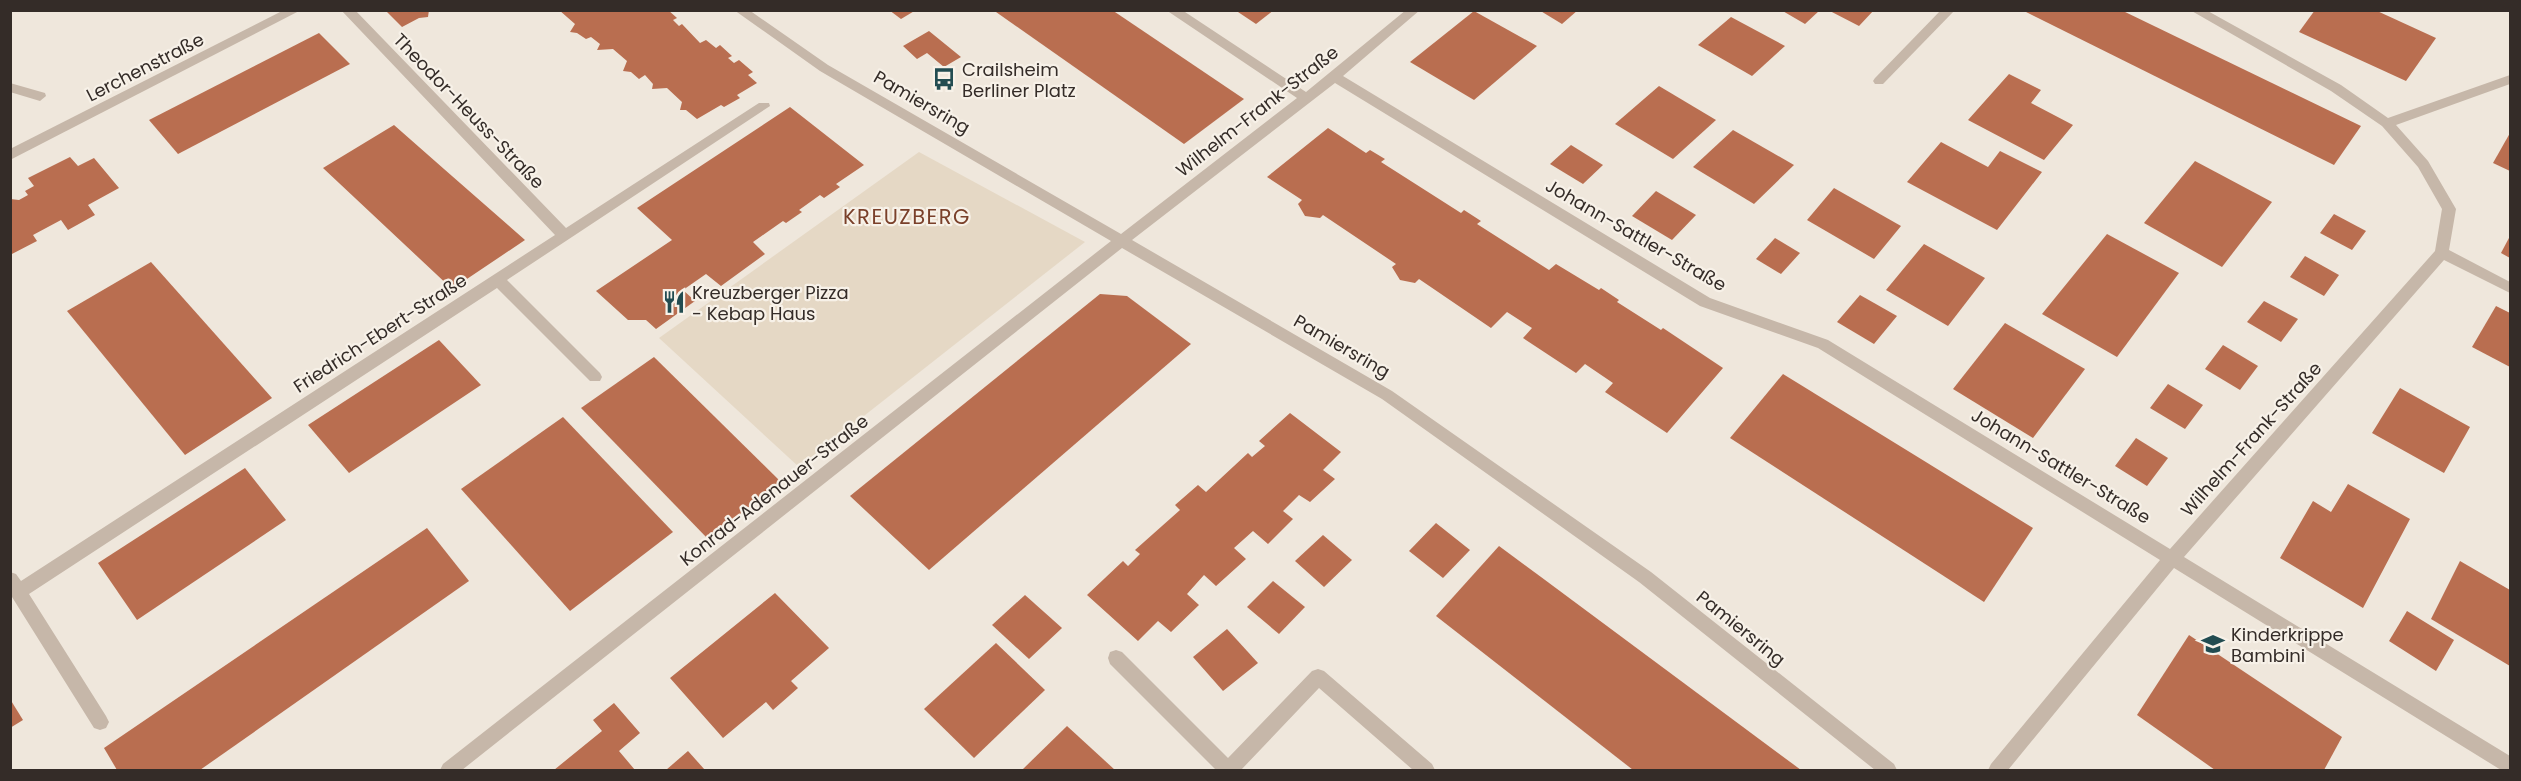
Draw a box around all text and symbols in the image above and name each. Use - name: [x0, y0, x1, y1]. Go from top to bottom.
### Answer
- street label: Lerchenstraße: [82, 27, 208, 107]
- street label: Theodor-Heuss-Straße: [388, 28, 550, 194]
- street label: Wilhelm-Frank-Straße: [1170, 40, 1344, 182]
- place label: Crailsheim Berliner Platz: [962, 57, 1076, 103]
- street label: Pamiersring: [869, 64, 975, 140]
- bus stop icon: Crailsheim Berliner Platz: [931, 66, 957, 92]
- street label: Johann-Sattler-Straße: [1541, 173, 1731, 297]
- district label: KREUZBERG: [843, 202, 971, 231]
- street label: Friedrich-Ebert-Straße: [288, 267, 472, 399]
- place label: Kreuzberger Pizza - Kebap Haus: [692, 280, 849, 326]
- restaurant icon: Kreuzberger Pizza - Kebap Haus: [661, 289, 687, 315]
- street label: Pamiersring: [1289, 308, 1395, 384]
- street label: Wilhelm-Frank-Straße: [2175, 356, 2327, 522]
- street label: Johann-Sattler-Straße: [1967, 402, 2155, 530]
- street label: Konrad-Adenauer-Straße: [675, 409, 873, 571]
- street label: Pamiersring: [1691, 584, 1791, 672]
- place label: Kinderkrippe Bambini: [2231, 622, 2344, 668]
- school or university icon: Kinderkrippe Bambini: [2200, 631, 2226, 657]

